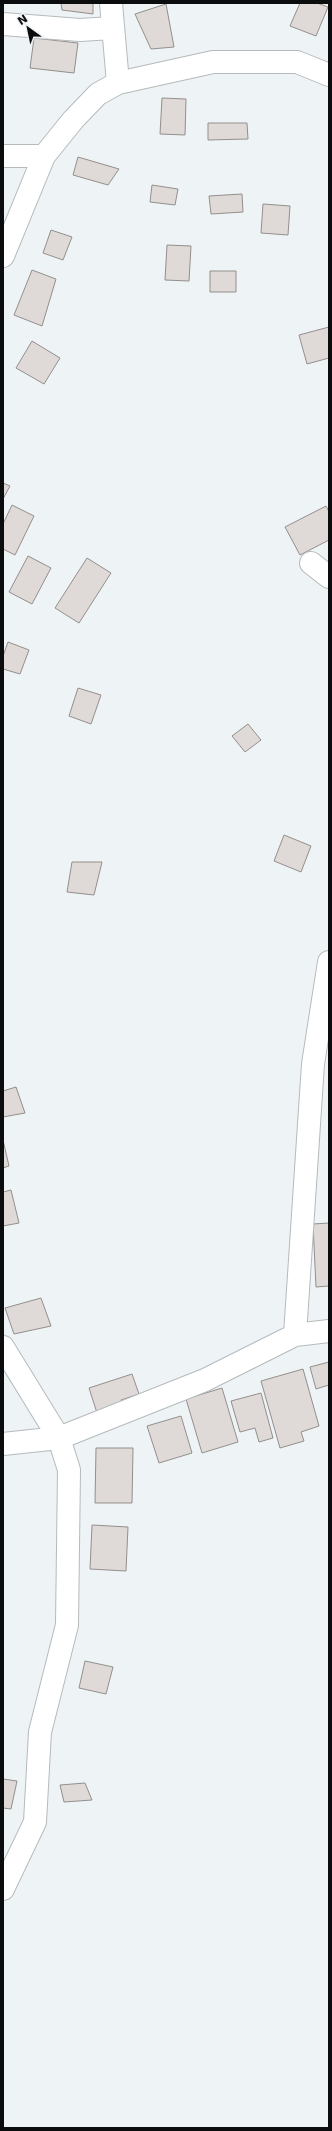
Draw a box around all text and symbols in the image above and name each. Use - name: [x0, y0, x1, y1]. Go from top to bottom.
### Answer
- north arrow: [8, 8, 48, 48]
- text: N: [15, 12, 30, 28]

